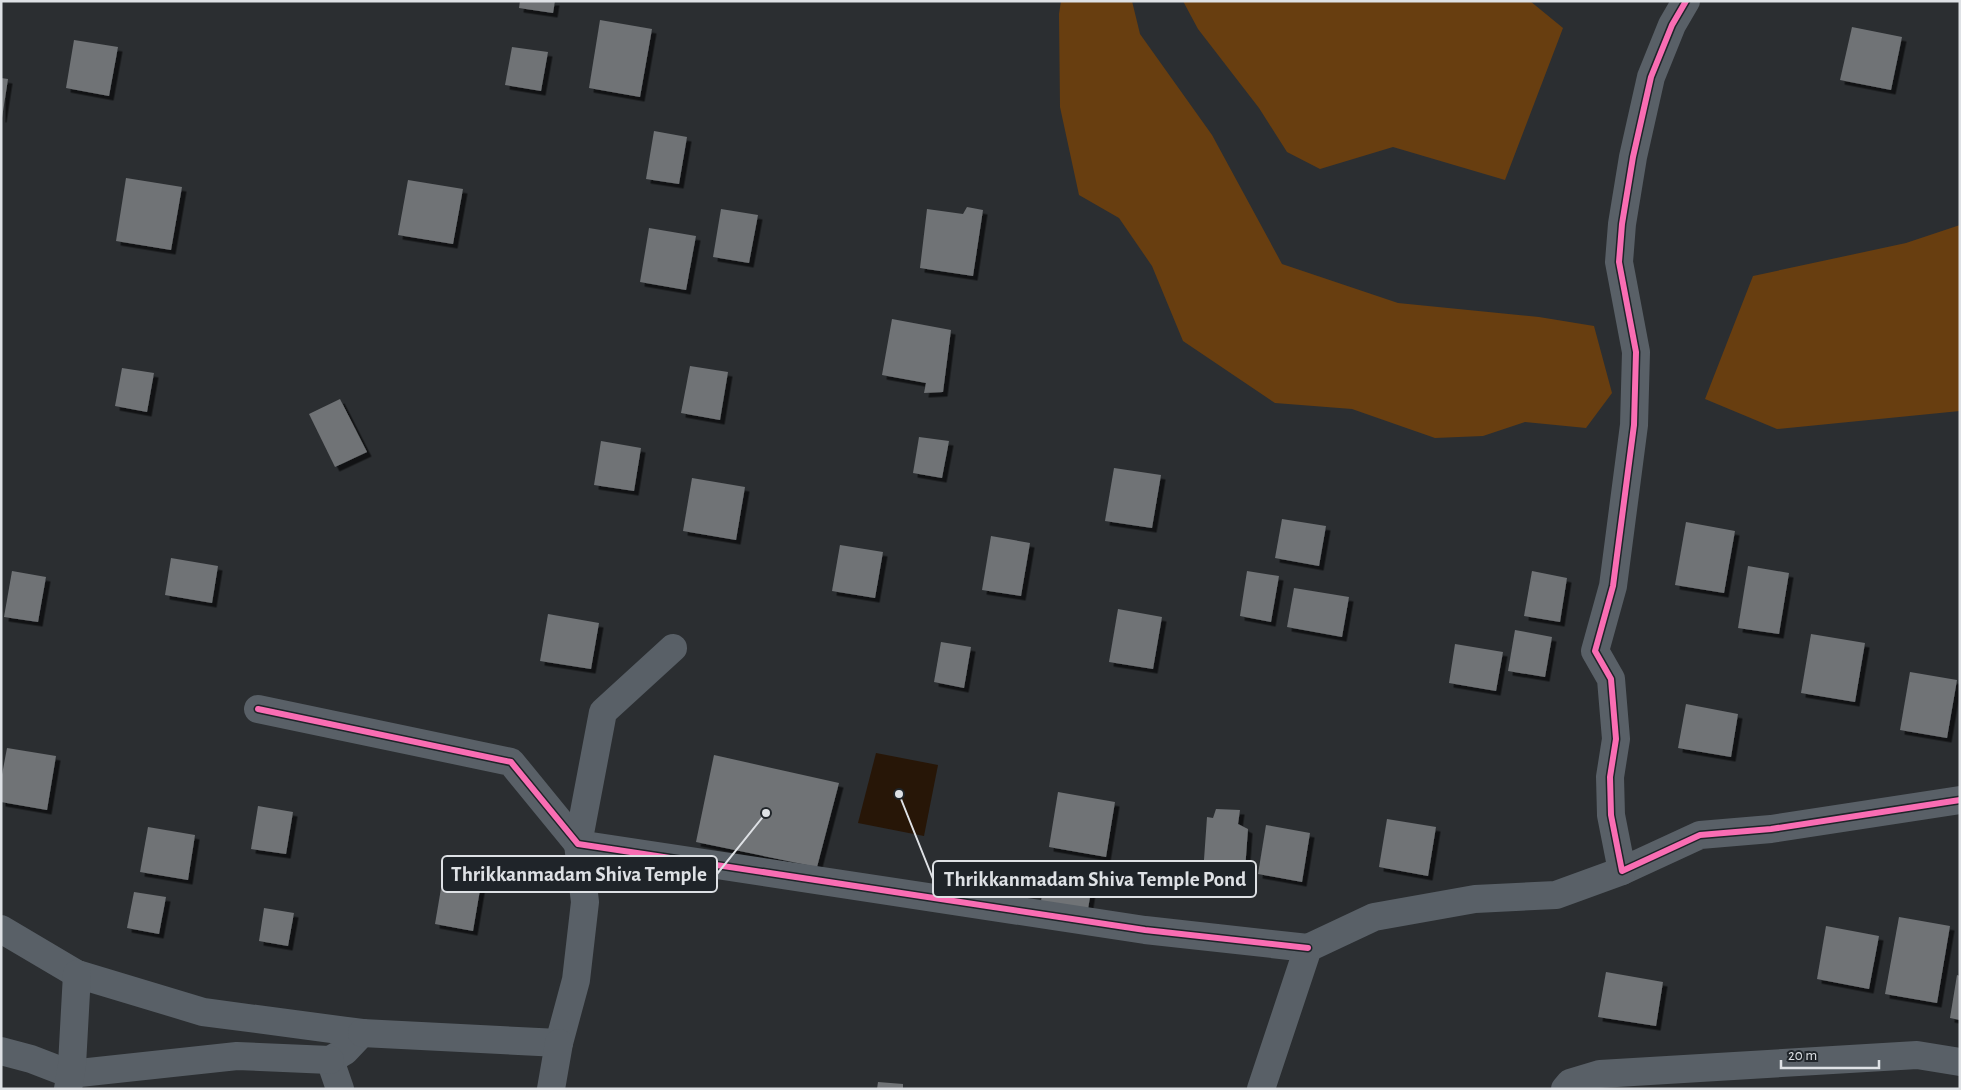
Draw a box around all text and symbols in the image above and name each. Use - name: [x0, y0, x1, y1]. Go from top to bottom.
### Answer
- callout: Thrikkanmadam Shiva Temple: [442, 856, 717, 892]
- callout: Thrikkanmadam Shiva Temple Pond: [933, 861, 1256, 897]
- text: Thrikkanmadam Shiva Temple: [451, 864, 707, 885]
- text: Thrikkanmadam Shiva Temple Pond: [944, 869, 1246, 890]
- scale bar: [1781, 1038, 1878, 1070]
- text: 20 m: [1788, 1048, 1817, 1063]

